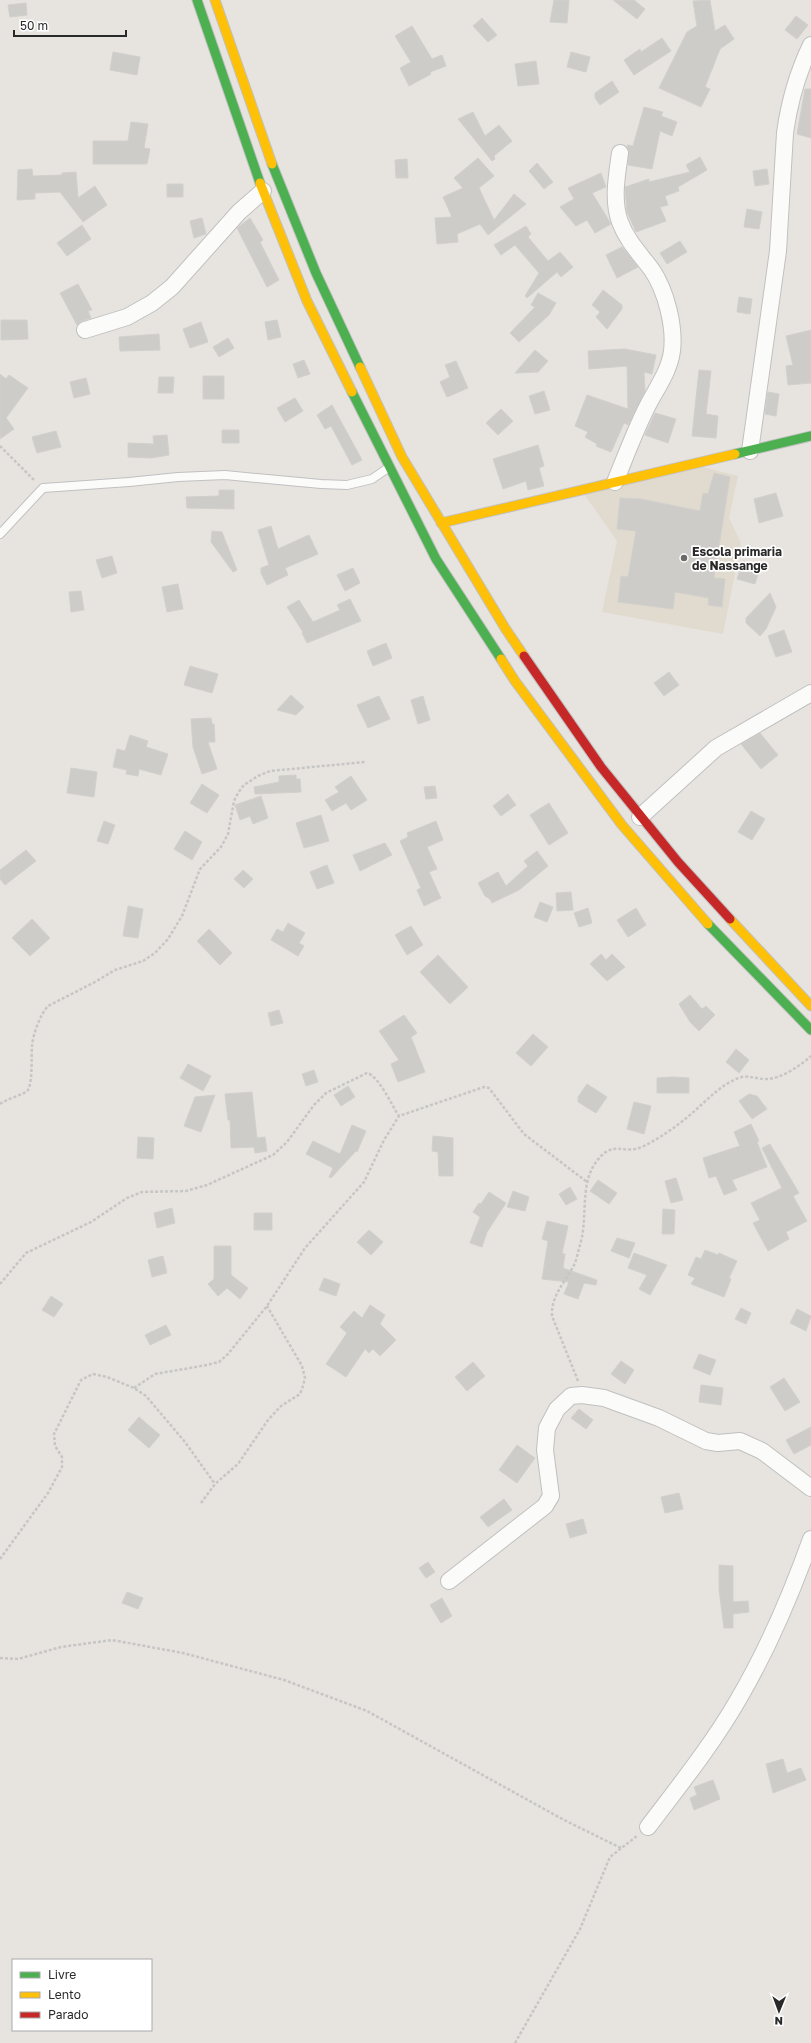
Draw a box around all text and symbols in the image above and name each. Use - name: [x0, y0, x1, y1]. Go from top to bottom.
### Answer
- scale bar: [14, 12, 126, 38]
- text: 50 m: [20, 18, 48, 33]
- place label: Escola primaria de Nassange: [692, 544, 782, 573]
- marker: Escola primaria de Nassange: [679, 553, 689, 563]
- legend: [12, 1959, 152, 2031]
- text: Livre: [48, 1967, 76, 1982]
- text: Lento: [48, 1987, 81, 2002]
- north arrow: [759, 1991, 799, 2031]
- text: Parado: [48, 2007, 88, 2022]
- text: N: [775, 2015, 783, 2028]

